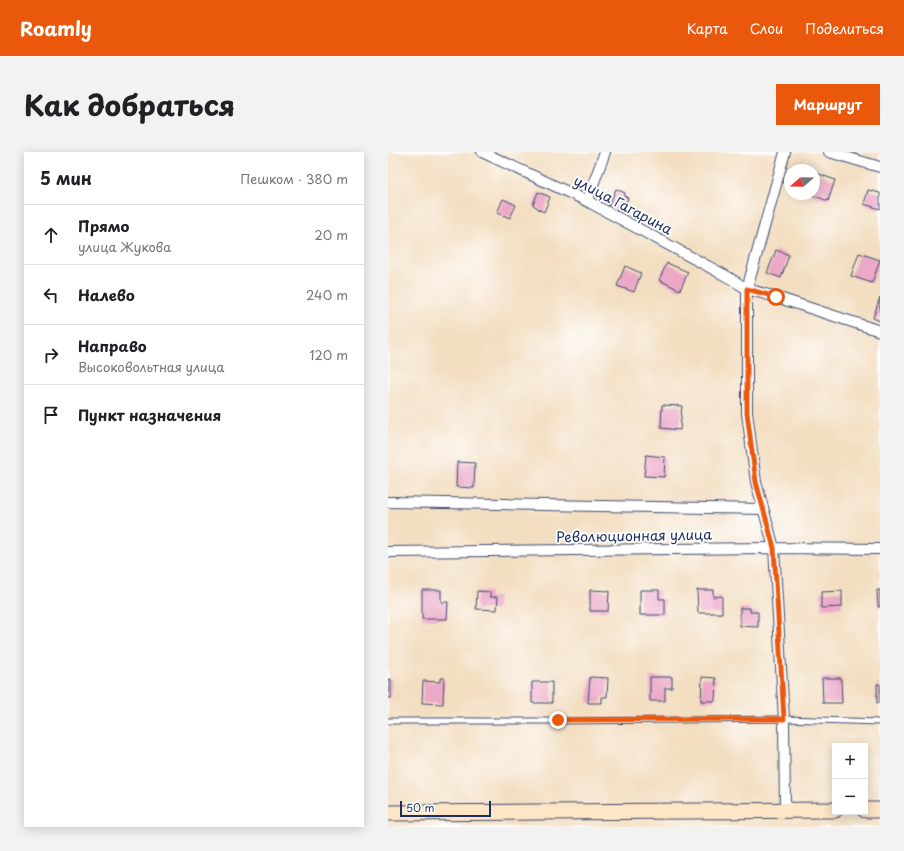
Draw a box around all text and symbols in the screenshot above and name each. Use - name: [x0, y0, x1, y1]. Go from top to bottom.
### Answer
- text: Roamly: [20, 14, 92, 42]
- text: Карта: [687, 18, 728, 39]
- text: Слои: [750, 18, 783, 39]
- text: Поделиться: [805, 18, 884, 39]
- text: Как добраться: [24, 83, 235, 126]
- button: Маршрут: [776, 84, 880, 125]
- north arrow: [784, 164, 820, 200]
- text: 5 мин: [40, 165, 92, 191]
- text: Пешком · 380 m: [240, 169, 348, 188]
- street label: улица Гагарина: [570, 170, 677, 240]
- text: Прямо: [78, 214, 129, 237]
- icon: ahead: [40, 224, 62, 246]
- text: 20 m: [314, 225, 348, 244]
- text: улица Жукова: [78, 237, 171, 256]
- text: Налево: [78, 283, 135, 306]
- icon: left: [40, 284, 62, 306]
- text: 240 m: [306, 285, 348, 304]
- route start: [767, 288, 785, 306]
- text: Направо: [78, 334, 147, 357]
- icon: right: [40, 344, 62, 366]
- text: 120 m: [309, 345, 348, 364]
- text: Высоковольтная улица: [78, 357, 225, 376]
- text: Пункт назначения: [78, 403, 221, 426]
- icon: arrive: [40, 404, 62, 426]
- street label: Революционная улица: [556, 524, 712, 547]
- route end: [549, 711, 567, 729]
- map controls: [832, 743, 868, 815]
- button: +: [832, 743, 868, 779]
- button: −: [832, 779, 868, 815]
- scale bar: [400, 799, 491, 818]
- text: 50 m: [406, 799, 435, 816]

